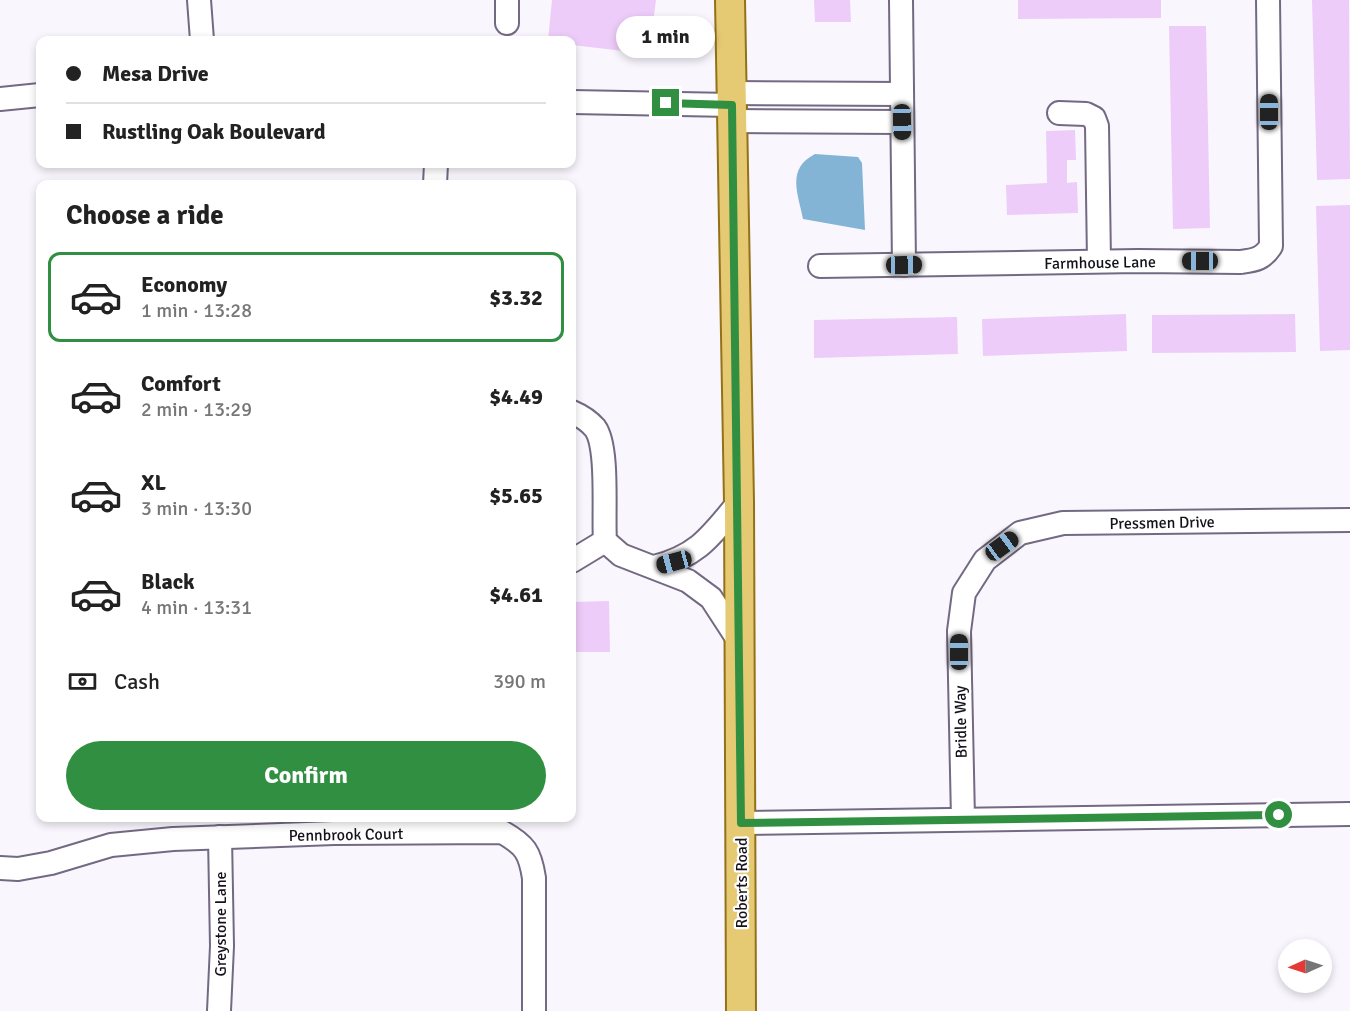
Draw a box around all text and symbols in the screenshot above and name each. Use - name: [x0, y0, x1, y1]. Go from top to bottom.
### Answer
- callout: 1 min: [616, 16, 716, 58]
- text: 1 min: [641, 24, 690, 49]
- text: Mesa Drive: [102, 60, 209, 87]
- route end: [652, 89, 679, 116]
- car: [1260, 94, 1278, 130]
- car: [893, 104, 911, 140]
- text: Rustling Oak Boulevard: [102, 118, 326, 145]
- text: Choose a ride: [66, 199, 224, 232]
- street label: Farmhouse Lane: [1044, 252, 1156, 274]
- car: [1182, 252, 1218, 270]
- car: [886, 256, 922, 274]
- icon: car: [69, 270, 123, 324]
- text: Economy: [141, 271, 227, 298]
- text: $3.32: [489, 284, 543, 311]
- text: 1 min · 13:28: [141, 298, 252, 323]
- icon: car: [69, 369, 123, 423]
- text: Comfort: [141, 370, 221, 397]
- text: $4.49: [489, 383, 543, 410]
- text: 2 min · 13:29: [141, 397, 252, 422]
- icon: car: [69, 468, 123, 522]
- text: XL: [141, 469, 166, 496]
- text: $5.65: [489, 482, 543, 509]
- text: 3 min · 13:30: [141, 496, 252, 521]
- street label: Pressmen Drive: [1109, 512, 1215, 534]
- car: [982, 528, 1022, 564]
- car: [654, 549, 694, 575]
- icon: car: [69, 567, 123, 621]
- text: Black: [141, 568, 195, 595]
- text: $4.61: [489, 581, 543, 608]
- text: 4 min · 13:31: [141, 595, 252, 620]
- car: [950, 634, 968, 670]
- icon: cash: [66, 665, 99, 698]
- text: Cash: [114, 668, 160, 695]
- text: 390 m: [493, 669, 546, 694]
- street label: Bridle Way: [950, 685, 972, 759]
- button: Confirm: [66, 741, 546, 810]
- route start: [1265, 801, 1292, 828]
- street label: Pennbrook Court: [288, 824, 404, 846]
- street label: Roberts Road: [732, 838, 752, 928]
- street label: Greystone Lane: [211, 871, 231, 977]
- north arrow: [1278, 939, 1332, 993]
- map controls: [1278, 939, 1332, 993]

